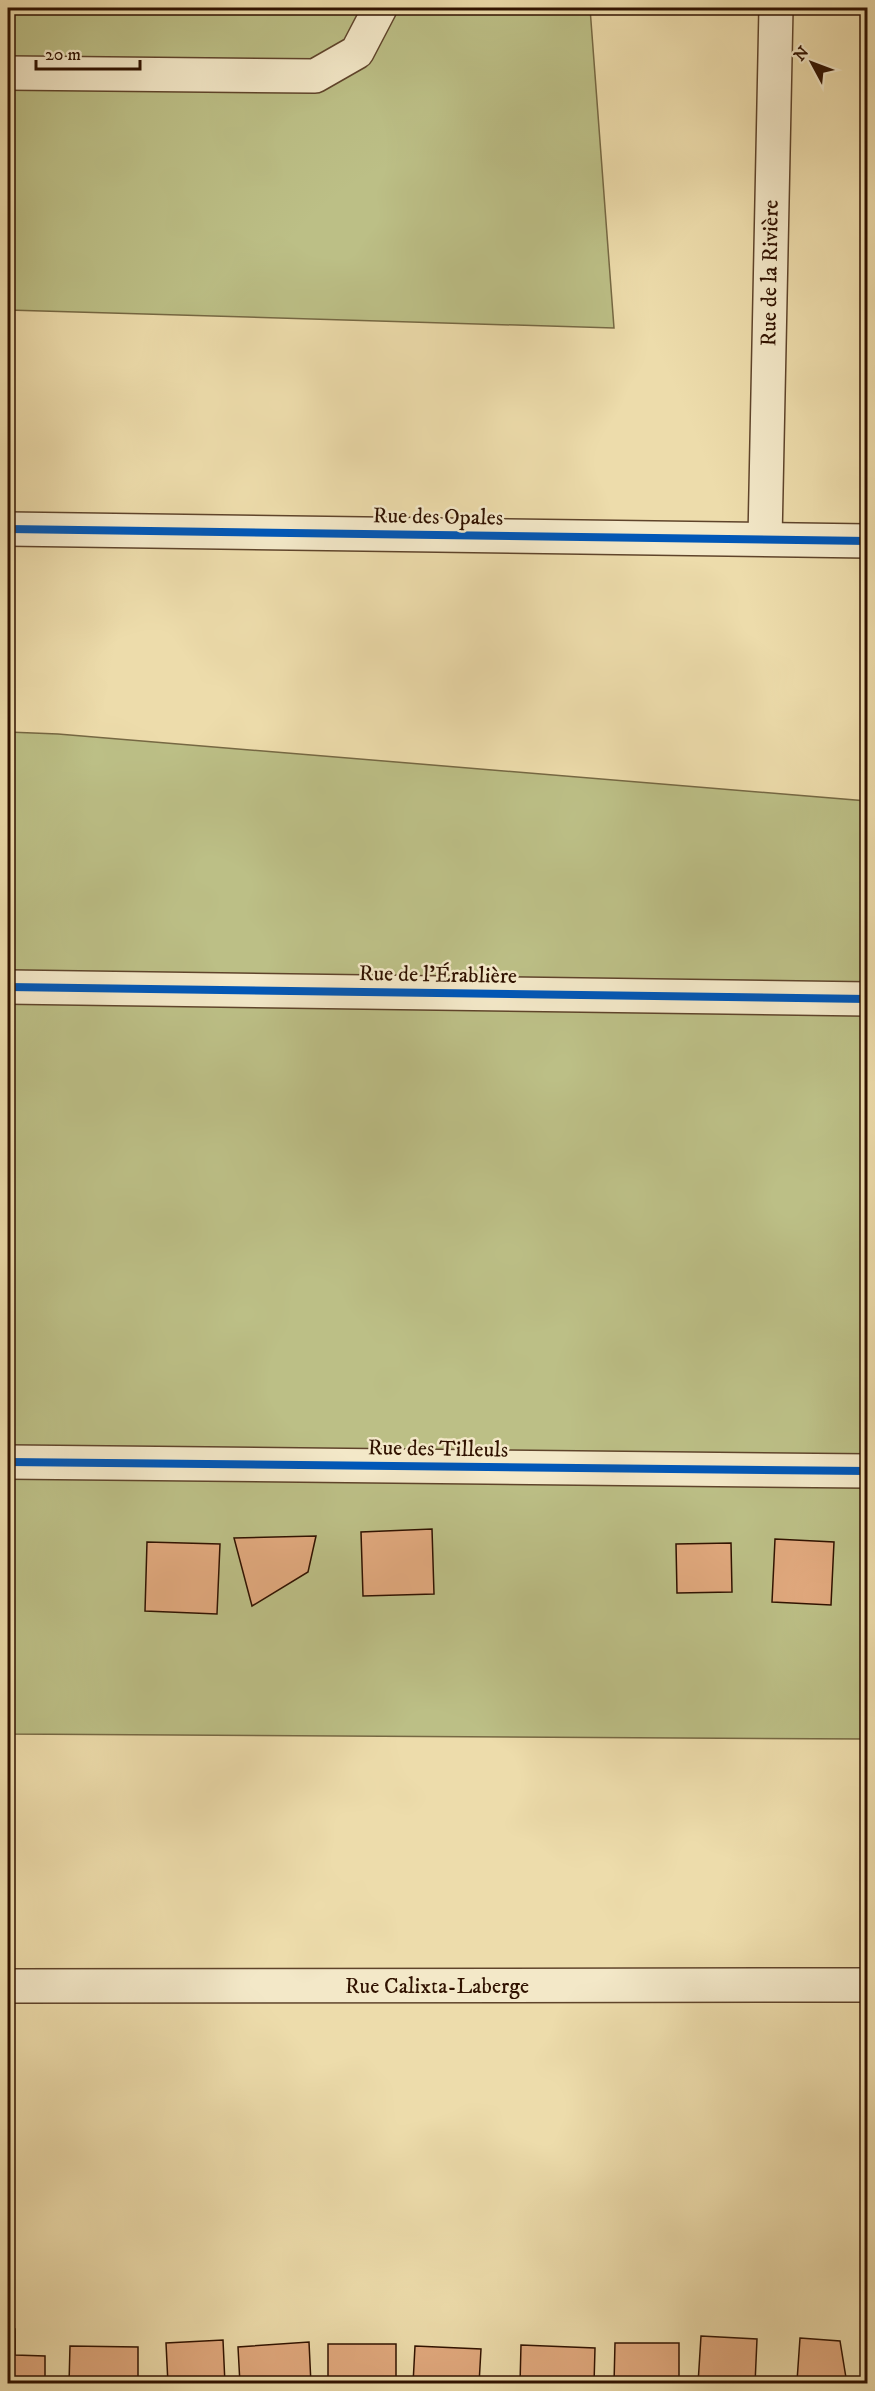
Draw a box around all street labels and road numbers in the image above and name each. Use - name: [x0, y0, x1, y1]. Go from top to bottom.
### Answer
- street label: Rue de la Rivière: [755, 199, 785, 347]
- street label: Rue des Opales: [373, 502, 503, 532]
- street label: Rue de l'Érablière: [359, 960, 517, 990]
- street label: Rue des Tilleuls: [368, 1434, 508, 1464]
- street label: Rue Calixta-Laberge: [345, 1973, 529, 2000]

